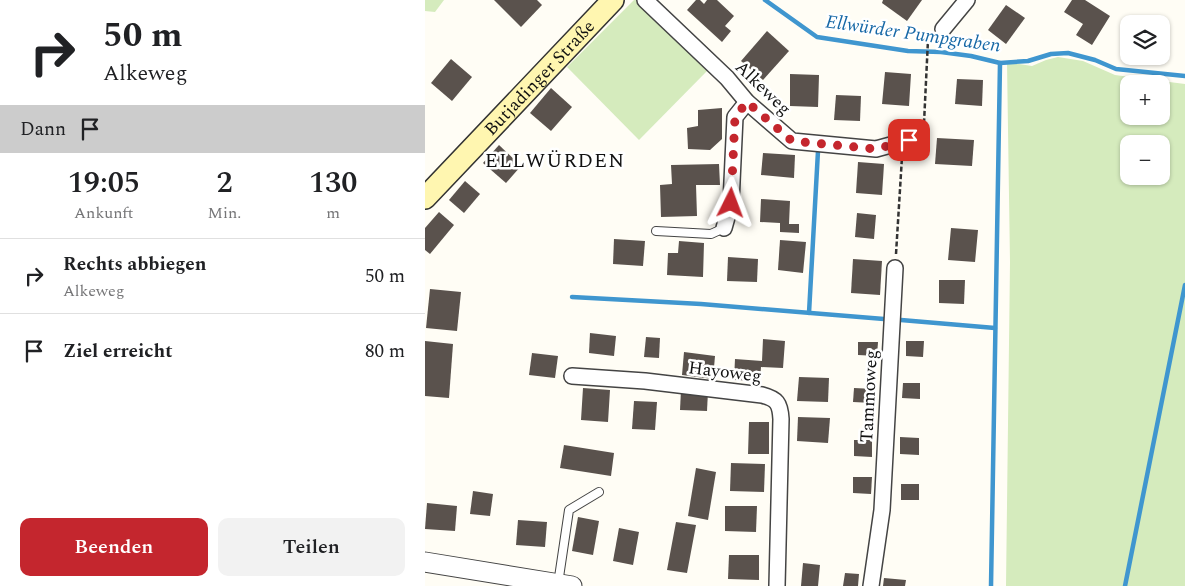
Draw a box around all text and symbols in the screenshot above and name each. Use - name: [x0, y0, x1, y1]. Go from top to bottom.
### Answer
- water label: Ellwürder Pumpgraben: [824, 7, 1002, 61]
- text: 50 m: [103, 9, 183, 62]
- street label: Butjadinger Straße: [478, 14, 601, 142]
- map controls: [1120, 15, 1170, 185]
- button: layers: [1120, 15, 1170, 65]
- icon: right: [20, 20, 85, 85]
- street label: Alkeweg: [729, 54, 797, 122]
- text: Alkeweg: [103, 57, 187, 90]
- button: +: [1120, 75, 1170, 125]
- text: Dann: [20, 115, 66, 144]
- icon: arrive: [76, 115, 104, 143]
- pin: [888, 119, 930, 161]
- icon: arrive: [895, 126, 923, 154]
- button: −: [1120, 135, 1170, 185]
- district label: ELLWÜRDEN: [485, 146, 625, 176]
- text: 19:05: [68, 160, 140, 206]
- text: 2: [216, 160, 232, 206]
- text: 130: [309, 160, 357, 206]
- position arrow: [704, 176, 756, 228]
- text: Ankunft: [74, 201, 134, 225]
- text: Min.: [208, 201, 241, 225]
- text: m: [326, 201, 340, 225]
- text: Rechts abbiegen: [63, 250, 207, 279]
- icon: right: [20, 262, 48, 290]
- text: 50 m: [365, 262, 405, 291]
- text: Alkeweg: [63, 279, 124, 303]
- icon: arrive: [20, 337, 48, 365]
- text: Ziel erreicht: [63, 337, 173, 366]
- text: 80 m: [365, 337, 405, 366]
- street label: Tammoweg: [853, 349, 885, 443]
- street label: Hayoweg: [687, 354, 763, 390]
- button: Beenden: [20, 518, 208, 576]
- button: Teilen: [218, 518, 405, 576]

